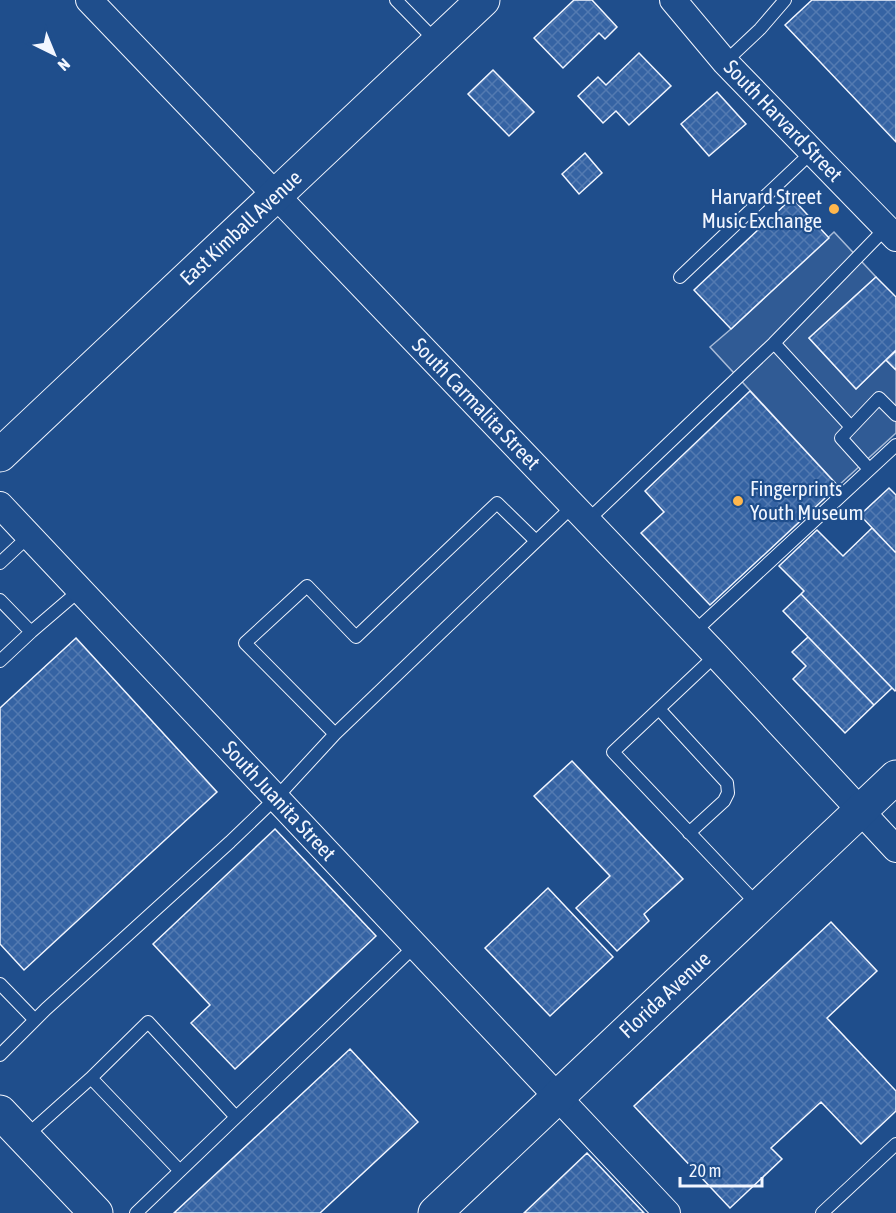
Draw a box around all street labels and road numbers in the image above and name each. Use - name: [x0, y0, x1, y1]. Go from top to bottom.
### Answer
- street label: South Harvard Street: [720, 55, 848, 186]
- street label: East Kimball Avenue: [175, 165, 306, 290]
- street label: South Carmalita Street: [408, 333, 546, 474]
- street label: South Juanita Street: [218, 736, 341, 865]
- street label: Florida Avenue: [614, 946, 715, 1042]

